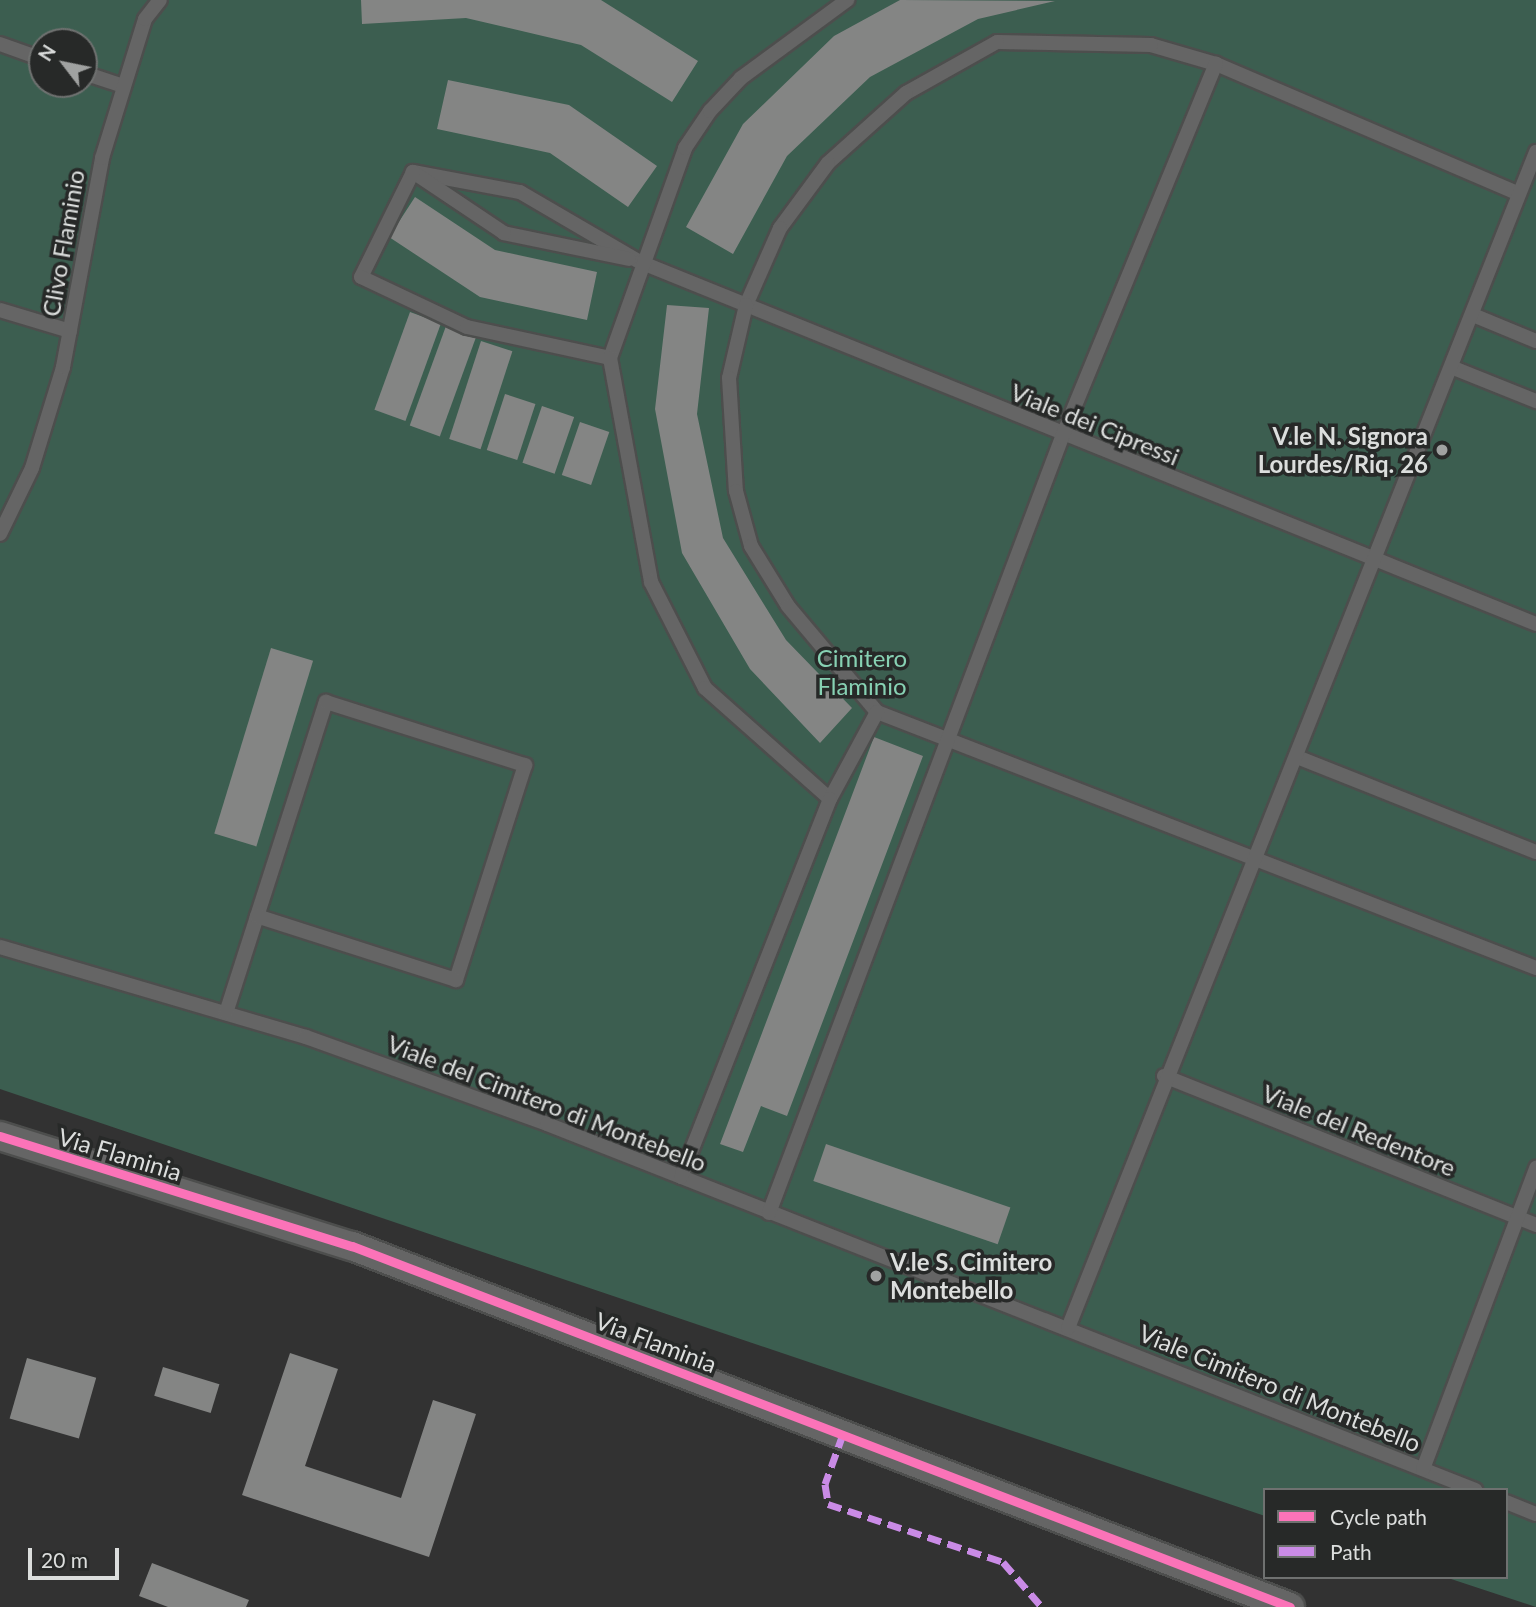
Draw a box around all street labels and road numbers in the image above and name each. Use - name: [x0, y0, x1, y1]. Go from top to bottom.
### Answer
- street label: Clivo Flaminio: [36, 167, 90, 319]
- street label: Viale dei Cipressi: [1007, 377, 1183, 471]
- street label: Viale del Cimitero di Montebello: [384, 1029, 710, 1177]
- street label: Viale del Redentore: [1258, 1078, 1460, 1182]
- street label: Via Flaminia: [55, 1122, 185, 1186]
- street label: Via Flaminia: [591, 1306, 721, 1378]
- street label: Viale Cimitero di Montebello: [1135, 1318, 1425, 1458]

